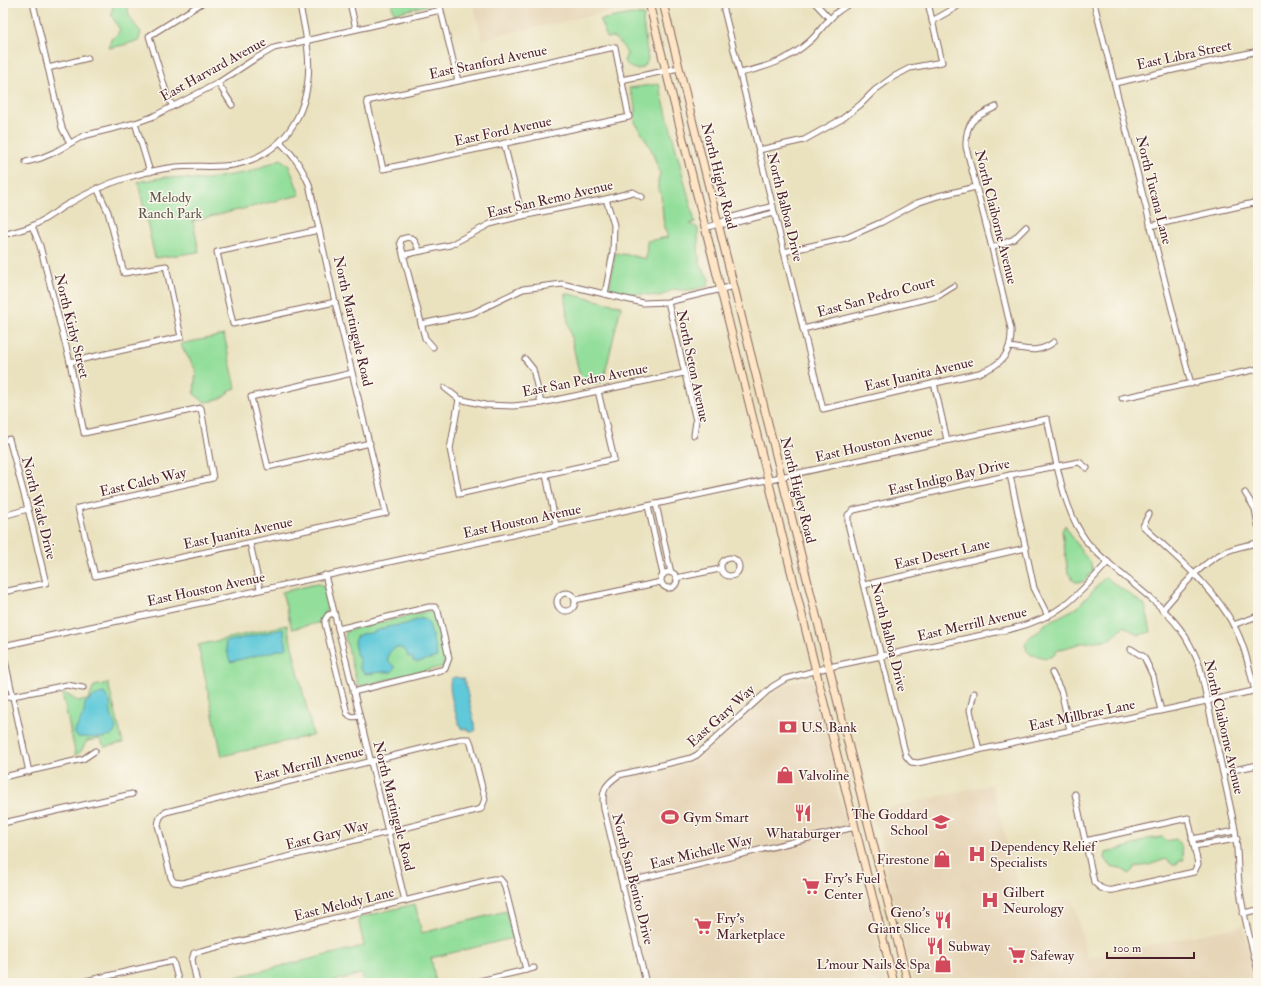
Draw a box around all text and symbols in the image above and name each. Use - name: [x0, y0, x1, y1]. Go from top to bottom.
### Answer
- street label: East Harvard Avenue: [157, 33, 269, 105]
- street label: East Libra Street: [1135, 37, 1233, 73]
- street label: East Stanford Avenue: [427, 41, 549, 83]
- street label: East Ford Avenue: [453, 112, 553, 150]
- street label: North Higley Road: [697, 121, 740, 231]
- street label: North Tucana Lane: [1132, 134, 1176, 246]
- street label: North Claiborne Avenue: [971, 148, 1021, 286]
- street label: North Balboa Drive: [763, 151, 807, 263]
- street label: East San Remo Avenue: [485, 176, 615, 222]
- park label: Melody Ranch Park: [138, 189, 202, 222]
- street label: North Martingale Road: [330, 254, 376, 388]
- street label: North Kirby Street: [50, 272, 93, 381]
- street label: East San Pedro Court: [815, 273, 937, 321]
- street label: North Seton Avenue: [673, 308, 713, 424]
- street label: East Juanita Avenue: [863, 353, 975, 395]
- street label: East San Pedro Avenue: [521, 359, 649, 401]
- street label: East Houston Avenue: [814, 422, 935, 466]
- street label: North Higley Road: [776, 435, 819, 545]
- street label: North Wade Drive: [18, 455, 60, 561]
- street label: East Indigo Bay Drive: [887, 455, 1012, 500]
- street label: East Caleb Way: [98, 464, 189, 501]
- street label: East Houston Avenue: [461, 500, 583, 542]
- street label: East Juanita Avenue: [182, 513, 294, 553]
- street label: East Desert Lane: [892, 535, 992, 573]
- street label: East Houston Avenue: [145, 568, 267, 610]
- street label: North Balboa Drive: [867, 581, 911, 693]
- street label: East Merrill Avenue: [915, 603, 1029, 645]
- street label: North Claiborne Avenue: [1200, 658, 1248, 796]
- street label: East Gary Way: [684, 681, 759, 751]
- street label: East Millbrae Lane: [1027, 695, 1137, 735]
- bank icon: U.S. Bank: [778, 717, 798, 737]
- place label: U.S. Bank: [801, 719, 857, 736]
- street label: North Martingale Road: [370, 739, 418, 873]
- street label: East Merrill Avenue: [253, 742, 366, 786]
- shop icon: Valvoline: [775, 765, 795, 785]
- place label: Valvoline: [798, 767, 849, 784]
- restaurant icon: Whataburger: [793, 803, 813, 823]
- place label: The Goddard School: [851, 806, 928, 839]
- sports icon: Gym Smart: [660, 807, 680, 827]
- place label: Gym Smart: [683, 809, 749, 827]
- street label: North San Benito Drive: [608, 812, 658, 947]
- school or university icon: The Goddard School: [931, 812, 951, 832]
- street label: East Gary Way: [284, 816, 371, 854]
- place label: Whataburger: [765, 825, 841, 842]
- street label: East Michelle Way: [648, 831, 755, 874]
- place label: Dependency Relief Specialists: [990, 838, 1098, 872]
- hospital icon: Dependency Relief Specialists: [967, 844, 987, 864]
- shop icon: Firestone: [932, 849, 952, 869]
- place label: Firestone: [876, 851, 929, 868]
- place label: Fry's Fuel Center: [824, 870, 881, 903]
- supermarket icon: Fry's Fuel Center: [801, 876, 821, 896]
- street label: East Melody Lane: [292, 883, 396, 926]
- place label: Gilbert Neurology: [1003, 884, 1064, 918]
- hospital icon: Gilbert Neurology: [980, 890, 1000, 910]
- place label: Geno's Giant Slice: [868, 904, 930, 937]
- place label: Fry's Marketplace: [716, 910, 785, 944]
- restaurant icon: Geno's Giant Slice: [933, 910, 953, 930]
- supermarket icon: Fry's Marketplace: [693, 916, 713, 936]
- scale bar: [1107, 934, 1194, 960]
- restaurant icon: Subway: [925, 936, 945, 956]
- place label: Subway: [948, 938, 991, 956]
- text: 100 m: [1113, 941, 1142, 956]
- supermarket icon: Safeway: [1007, 945, 1027, 965]
- place label: Safeway: [1030, 947, 1075, 965]
- shop icon: L'mour Nails & Spa: [933, 954, 953, 974]
- place label: L'mour Nails & Spa: [817, 956, 930, 974]

